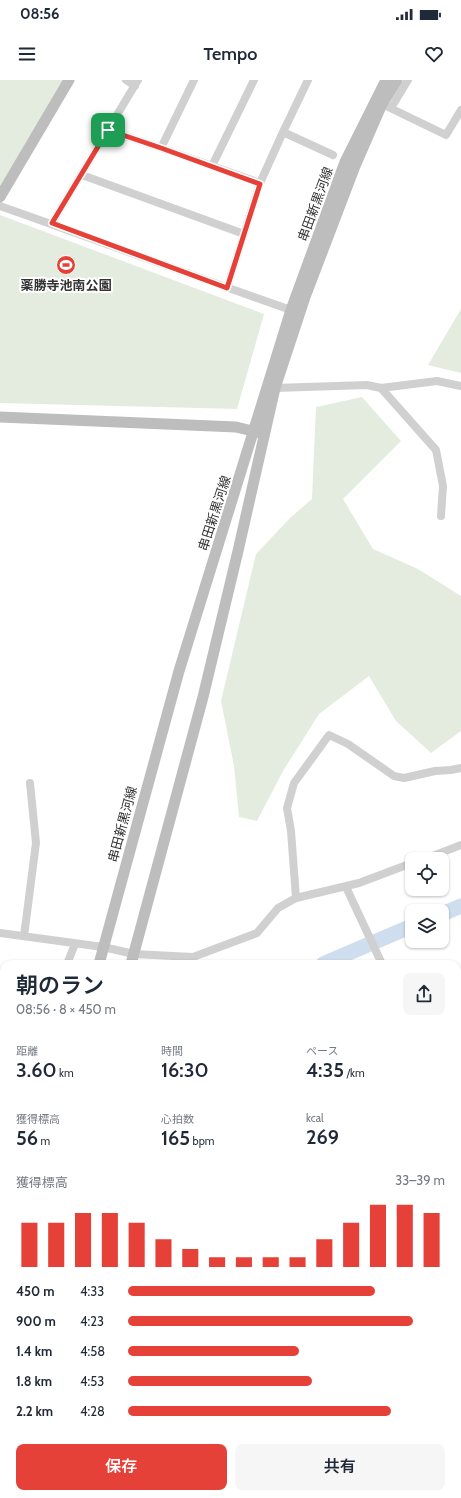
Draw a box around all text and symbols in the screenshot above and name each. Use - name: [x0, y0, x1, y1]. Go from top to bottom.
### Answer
- text: 08:56: [20, 5, 59, 23]
- icon: menu: [16, 43, 38, 65]
- text: Tempo: [204, 43, 257, 65]
- icon: heart: [423, 43, 445, 65]
- pin: [91, 113, 125, 147]
- icon: arrive: [97, 119, 119, 141]
- street label: 串田新黒河線: [294, 165, 336, 243]
- sports icon: 薬勝寺池南公園: [55, 254, 77, 276]
- place label: 薬勝寺池南公園: [20, 277, 112, 293]
- street label: 串田新黒河線: [194, 473, 234, 553]
- street label: 串田新黒河線: [104, 784, 140, 864]
- map controls: [405, 852, 449, 948]
- button: locate: [405, 852, 449, 896]
- button: layers: [405, 904, 449, 948]
- text: 朝のラン: [16, 972, 104, 999]
- button: share: [403, 973, 445, 1015]
- text: 08:56 · 8 × 450 m: [16, 1001, 116, 1017]
- text: 距離: [16, 1044, 38, 1058]
- text: 時間: [161, 1044, 183, 1058]
- text: ペース: [306, 1044, 338, 1058]
- text: 3.60: [16, 1058, 56, 1082]
- text: 16:30: [161, 1058, 209, 1082]
- text: 4:35: [306, 1058, 344, 1082]
- text: km: [56, 1066, 74, 1080]
- text: /km: [344, 1066, 365, 1080]
- text: kcal: [306, 1111, 324, 1125]
- text: 獲得標高: [16, 1112, 60, 1126]
- text: 心拍数: [161, 1112, 194, 1126]
- text: 269: [306, 1125, 339, 1149]
- text: 56: [16, 1126, 38, 1150]
- text: 165: [161, 1126, 190, 1150]
- text: m: [38, 1134, 50, 1148]
- text: bpm: [190, 1134, 214, 1148]
- text: 33–39 m: [395, 1172, 445, 1188]
- text: 獲得標高: [16, 1174, 68, 1190]
- text: 450 m: [16, 1283, 54, 1299]
- text: 4:33: [80, 1283, 104, 1299]
- text: 900 m: [16, 1313, 56, 1329]
- text: 4:23: [80, 1313, 104, 1329]
- text: 1.4 km: [16, 1343, 52, 1359]
- text: 4:58: [80, 1343, 105, 1359]
- text: 1.8 km: [16, 1373, 52, 1389]
- text: 4:53: [80, 1373, 104, 1389]
- text: 2.2 km: [16, 1403, 53, 1419]
- text: 4:28: [80, 1403, 105, 1419]
- button: 保存: [16, 1444, 227, 1490]
- button: 共有: [235, 1444, 445, 1490]

